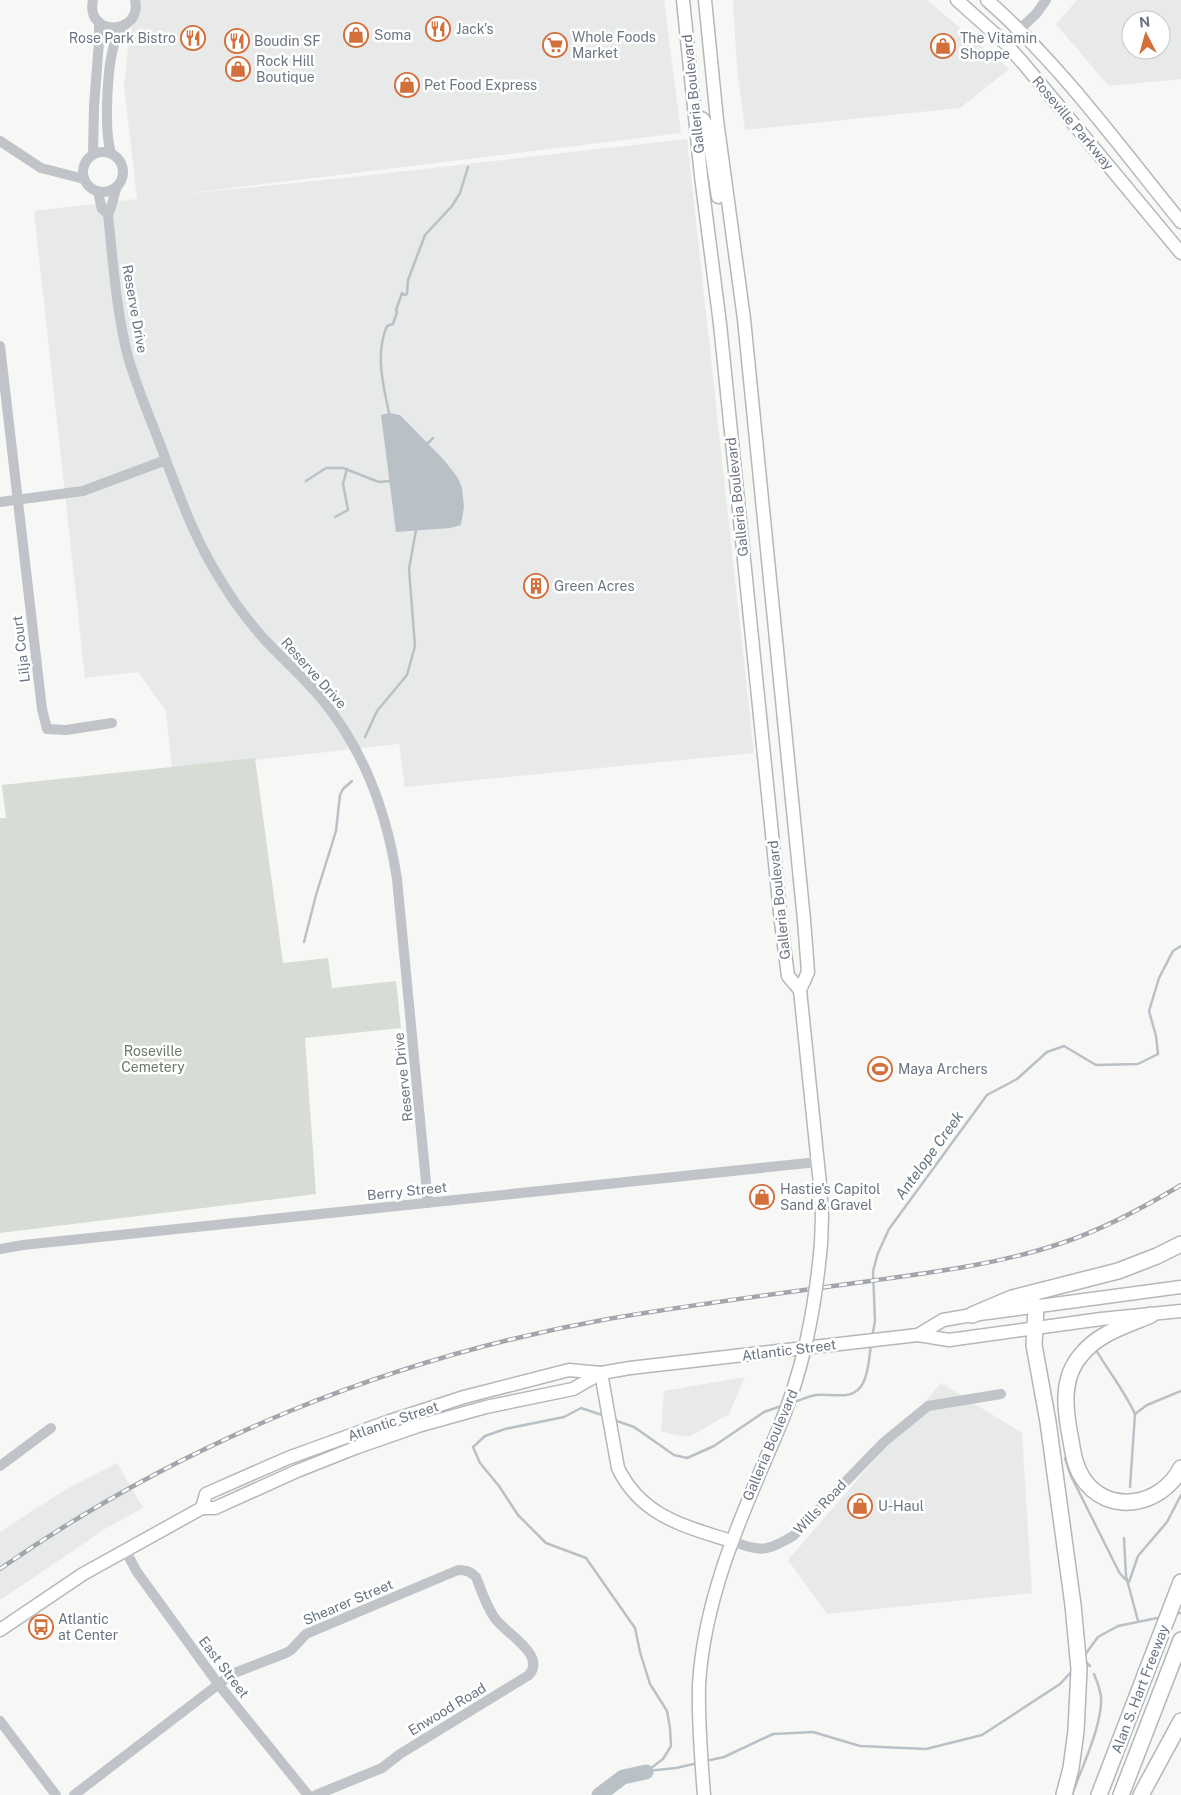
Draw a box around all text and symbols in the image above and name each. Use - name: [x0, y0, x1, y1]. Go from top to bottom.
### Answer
- north arrow: [1121, 10, 1171, 60]
- text: N: [1138, 14, 1151, 31]
- restaurant icon: Jack's: [425, 16, 451, 42]
- place label: Jack's: [456, 21, 493, 37]
- shop icon: Soma: [343, 22, 369, 48]
- restaurant icon: Rose Park Bistro: [180, 25, 206, 51]
- place label: Soma: [374, 27, 411, 43]
- restaurant icon: Boudin SF: [224, 28, 250, 54]
- place label: Whole Foods Market: [572, 29, 656, 61]
- place label: Rose Park Bistro: [69, 30, 176, 46]
- place label: The Vitamin Shoppe: [960, 30, 1037, 62]
- supermarket icon: Whole Foods Market: [542, 32, 568, 58]
- place label: Boudin SF: [254, 33, 321, 49]
- shop icon: The Vitamin Shoppe: [930, 33, 956, 59]
- street label: Galleria Boulevard: [679, 34, 707, 154]
- place label: Rock Hill Boutique: [256, 53, 315, 85]
- shop icon: Rock Hill Boutique: [225, 56, 251, 82]
- shop icon: Pet Food Express: [394, 72, 420, 98]
- street label: Roseville Parkway: [1029, 73, 1117, 174]
- place label: Pet Food Express: [424, 77, 537, 93]
- street label: Reserve Drive: [119, 264, 151, 355]
- street label: Galleria Boulevard: [723, 437, 751, 557]
- building icon: Green Acres: [523, 573, 549, 599]
- place label: Green Acres: [554, 578, 635, 594]
- street label: Lilja Court: [9, 615, 33, 683]
- street label: Reserve Drive: [278, 634, 350, 712]
- street label: Galleria Boulevard: [765, 840, 793, 960]
- street label: Reserve Drive: [390, 1032, 416, 1122]
- park label: Roseville Cemetery: [121, 1043, 185, 1075]
- sports icon: Maya Archers: [867, 1056, 893, 1082]
- place label: Maya Archers: [898, 1061, 988, 1077]
- water label: Antelope Creek: [891, 1107, 967, 1202]
- street label: Berry Street: [366, 1179, 448, 1203]
- place label: Hastie's Capitol Sand & Gravel: [780, 1181, 881, 1213]
- shop icon: Hastie's Capitol Sand & Gravel: [749, 1184, 775, 1210]
- street label: Atlantic Street: [741, 1336, 837, 1364]
- street label: Galleria Boulevard: [739, 1387, 801, 1503]
- street label: Atlantic Street: [345, 1398, 441, 1444]
- street label: Wills Road: [790, 1477, 850, 1537]
- shop icon: U-Haul: [847, 1493, 873, 1519]
- place label: U-Haul: [878, 1498, 924, 1514]
- street label: Shearer Street: [301, 1576, 395, 1628]
- place label: Atlantic at Center: [58, 1611, 118, 1643]
- bus stop icon: Atlantic at Center: [28, 1614, 54, 1640]
- street label: Alan S. Hart Freeway: [1108, 1622, 1172, 1756]
- street label: East Street: [196, 1633, 252, 1701]
- street label: Enwood Road: [405, 1680, 489, 1738]

